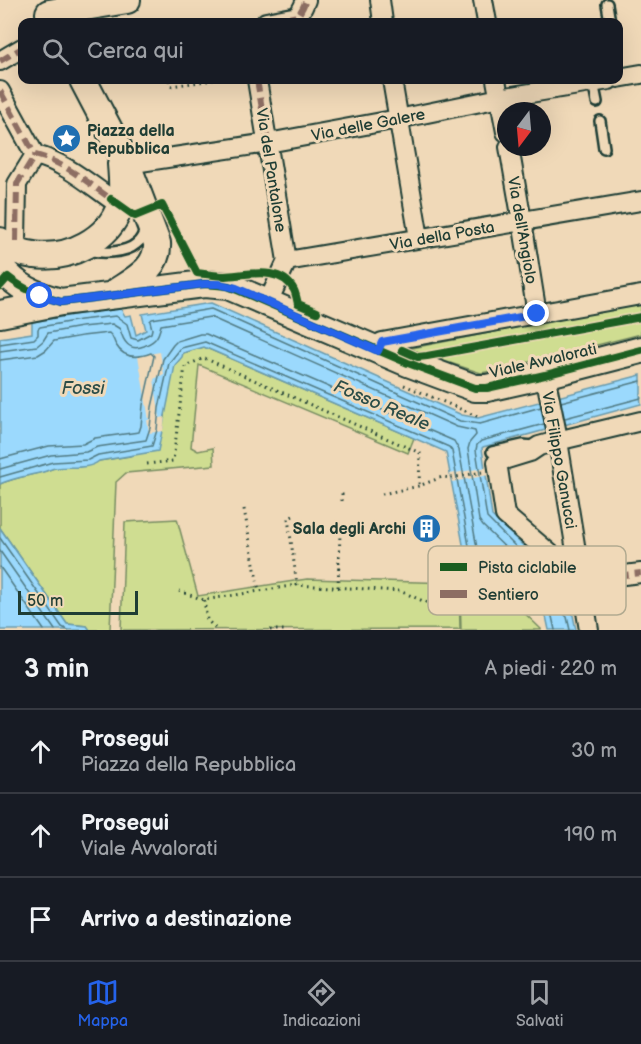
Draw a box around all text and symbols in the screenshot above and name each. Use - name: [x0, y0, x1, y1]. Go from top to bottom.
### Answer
- search box: [18, 18, 623, 84]
- icon: search: [39, 35, 72, 68]
- text: Cerca qui: [87, 38, 184, 65]
- north arrow: [497, 102, 551, 156]
- street label: Via delle Galere: [310, 105, 427, 146]
- street label: Via del Pantalone: [251, 107, 290, 234]
- place label: Piazza della Repubblica: [87, 122, 175, 159]
- place icon: Piazza della Repubblica: [50, 123, 82, 155]
- street label: Via dell'Angiolo: [503, 175, 540, 286]
- street label: Via della Posta: [388, 218, 496, 255]
- route start: [26, 282, 52, 308]
- route end: [523, 300, 549, 326]
- street label: Viale Avvalorati: [488, 340, 599, 383]
- water label: Fosso Reale: [331, 376, 433, 435]
- water label: Fossi: [62, 378, 105, 399]
- street label: Via Filippo Ganucci: [537, 390, 580, 530]
- building icon: Sala degli Archi: [411, 512, 443, 544]
- place label: Sala degli Archi: [293, 520, 406, 539]
- legend: [428, 546, 626, 615]
- text: Pista ciclabile: [478, 559, 577, 578]
- text: Sentiero: [478, 586, 539, 605]
- scale bar: [18, 588, 138, 616]
- text: 50 m: [27, 592, 63, 611]
- text: 3 min: [24, 654, 89, 685]
- text: A piedi · 220 m: [485, 657, 617, 681]
- text: Prosegui: [81, 726, 169, 753]
- icon: ahead: [24, 735, 57, 768]
- text: 30 m: [571, 739, 617, 763]
- text: Piazza della Repubblica: [81, 753, 296, 777]
- text: Prosegui: [81, 810, 169, 837]
- icon: ahead: [24, 819, 57, 852]
- text: 190 m: [564, 823, 617, 847]
- text: Viale Avvalorati: [81, 837, 218, 861]
- icon: arrive: [24, 903, 57, 936]
- text: Arrivo a destinazione: [81, 906, 292, 933]
- tab: Mappa: [78, 976, 128, 1031]
- tab: Indicazioni: [283, 976, 361, 1031]
- tab: Salvati: [516, 976, 563, 1031]

